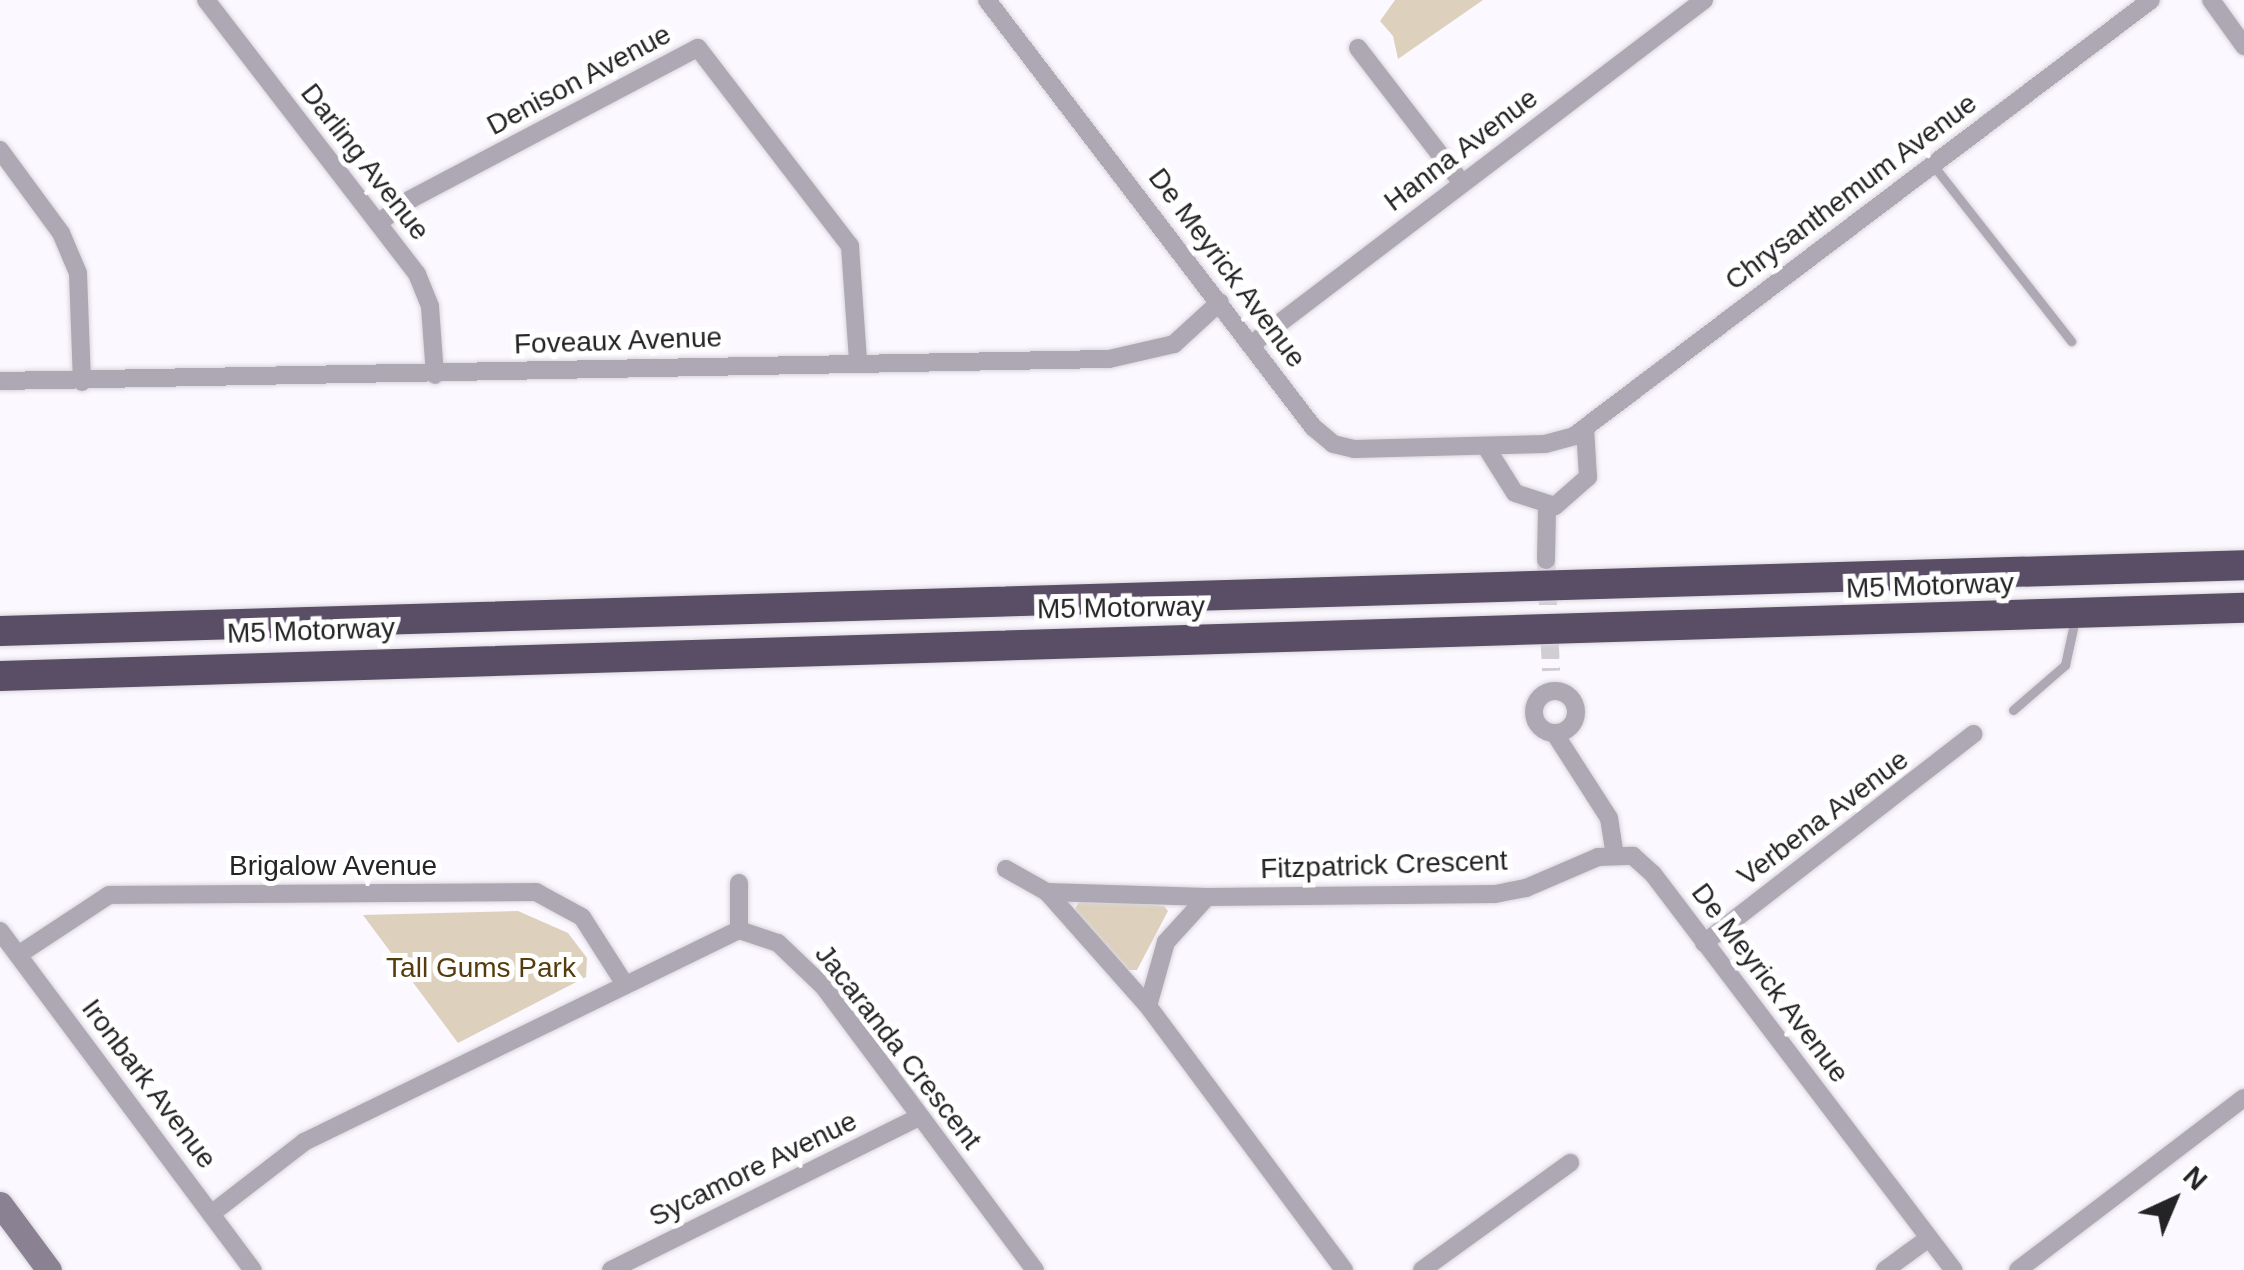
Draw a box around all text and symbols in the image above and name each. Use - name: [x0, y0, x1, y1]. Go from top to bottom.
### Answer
- street label: Denison Avenue: [481, 17, 677, 143]
- street label: Darling Avenue: [293, 76, 437, 248]
- street label: Hanna Avenue: [1377, 81, 1545, 219]
- street label: Chrysanthemum Avenue: [1718, 86, 1984, 298]
- street label: De Meyrick Avenue: [1141, 161, 1313, 375]
- street label: Foveaux Avenue: [513, 321, 723, 361]
- street label: M5 Motorway: [1845, 566, 2015, 606]
- street label: M5 Motorway: [1037, 590, 1205, 626]
- street label: M5 Motorway: [226, 611, 396, 651]
- street label: Verbena Avenue: [1730, 742, 1916, 894]
- street label: Fitzpatrick Crescent: [1260, 844, 1508, 886]
- street label: Brigalow Avenue: [228, 849, 438, 883]
- street label: De Meyrick Avenue: [1684, 876, 1856, 1090]
- street label: Jacaranda Crescent: [808, 938, 988, 1156]
- park label: Tall Gums Park: [386, 951, 576, 985]
- street label: Ironbark Avenue: [74, 992, 224, 1176]
- street label: Sycamore Avenue: [643, 1104, 863, 1234]
- north arrow: [2124, 1150, 2224, 1250]
- text: N: [2177, 1160, 2213, 1196]

